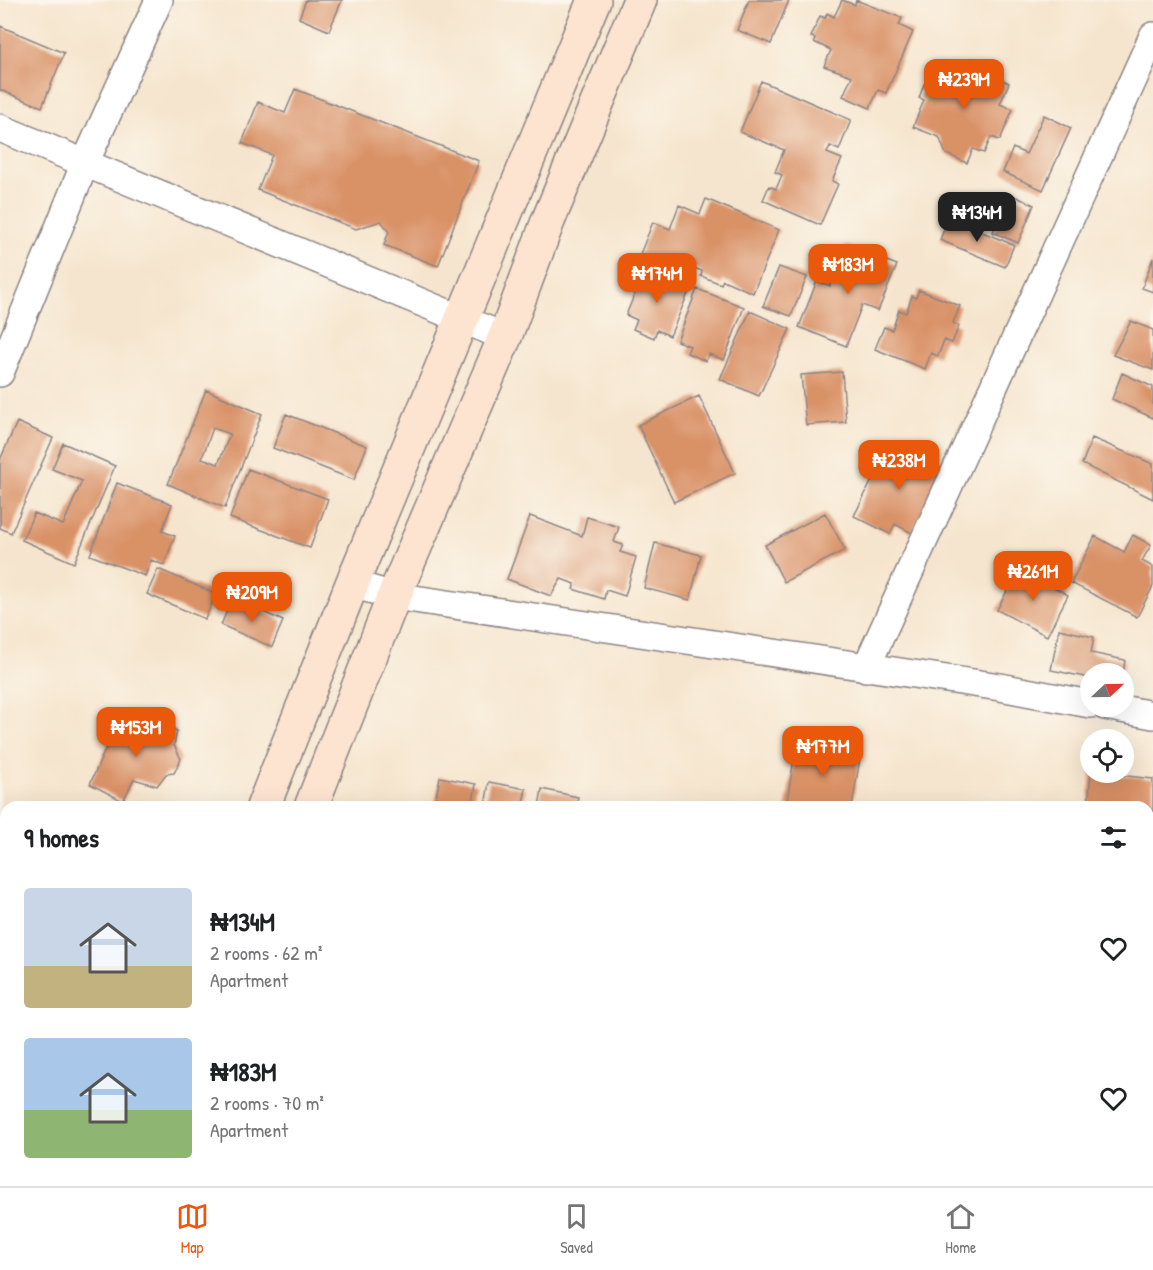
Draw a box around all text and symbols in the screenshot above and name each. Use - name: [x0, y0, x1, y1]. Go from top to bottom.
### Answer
- pin: ₦239M: [922, 59, 1006, 110]
- text: ₦239M: [938, 65, 990, 92]
- pin: ₦134M: [935, 192, 1019, 243]
- text: ₦134M: [952, 198, 1002, 225]
- pin: ₦183M: [806, 244, 890, 295]
- text: ₦183M: [822, 250, 874, 277]
- pin: ₦174M: [615, 253, 699, 304]
- text: ₦174M: [631, 259, 683, 286]
- pin: ₦238M: [857, 440, 941, 491]
- text: ₦238M: [872, 446, 926, 473]
- pin: ₦261M: [991, 551, 1075, 602]
- text: ₦261M: [1008, 557, 1058, 584]
- pin: ₦209M: [210, 572, 294, 623]
- text: ₦209M: [226, 578, 278, 605]
- north arrow: [1080, 663, 1134, 717]
- map controls: [1080, 663, 1134, 783]
- pin: ₦153M: [94, 707, 178, 758]
- text: ₦153M: [110, 713, 162, 740]
- pin: ₦177M: [781, 726, 865, 777]
- button: locate: [1080, 729, 1134, 783]
- text: ₦177M: [796, 732, 850, 759]
- text: 9 homes: [24, 820, 99, 855]
- icon: filters: [1097, 821, 1130, 854]
- text: ₦134M: [210, 904, 275, 939]
- icon: home: [72, 912, 144, 984]
- icon: heart: [1097, 932, 1130, 965]
- text: 2 rooms · 62 m²: [210, 939, 322, 966]
- text: Apartment: [210, 966, 288, 993]
- text: ₦183M: [210, 1054, 277, 1089]
- icon: home: [72, 1062, 144, 1134]
- icon: heart: [1097, 1082, 1130, 1115]
- text: 2 rooms · 70 m²: [210, 1089, 324, 1116]
- text: Apartment: [210, 1116, 288, 1143]
- tab: Map: [176, 1200, 209, 1258]
- tab: Saved: [560, 1200, 593, 1258]
- tab: Home: [944, 1200, 977, 1258]

